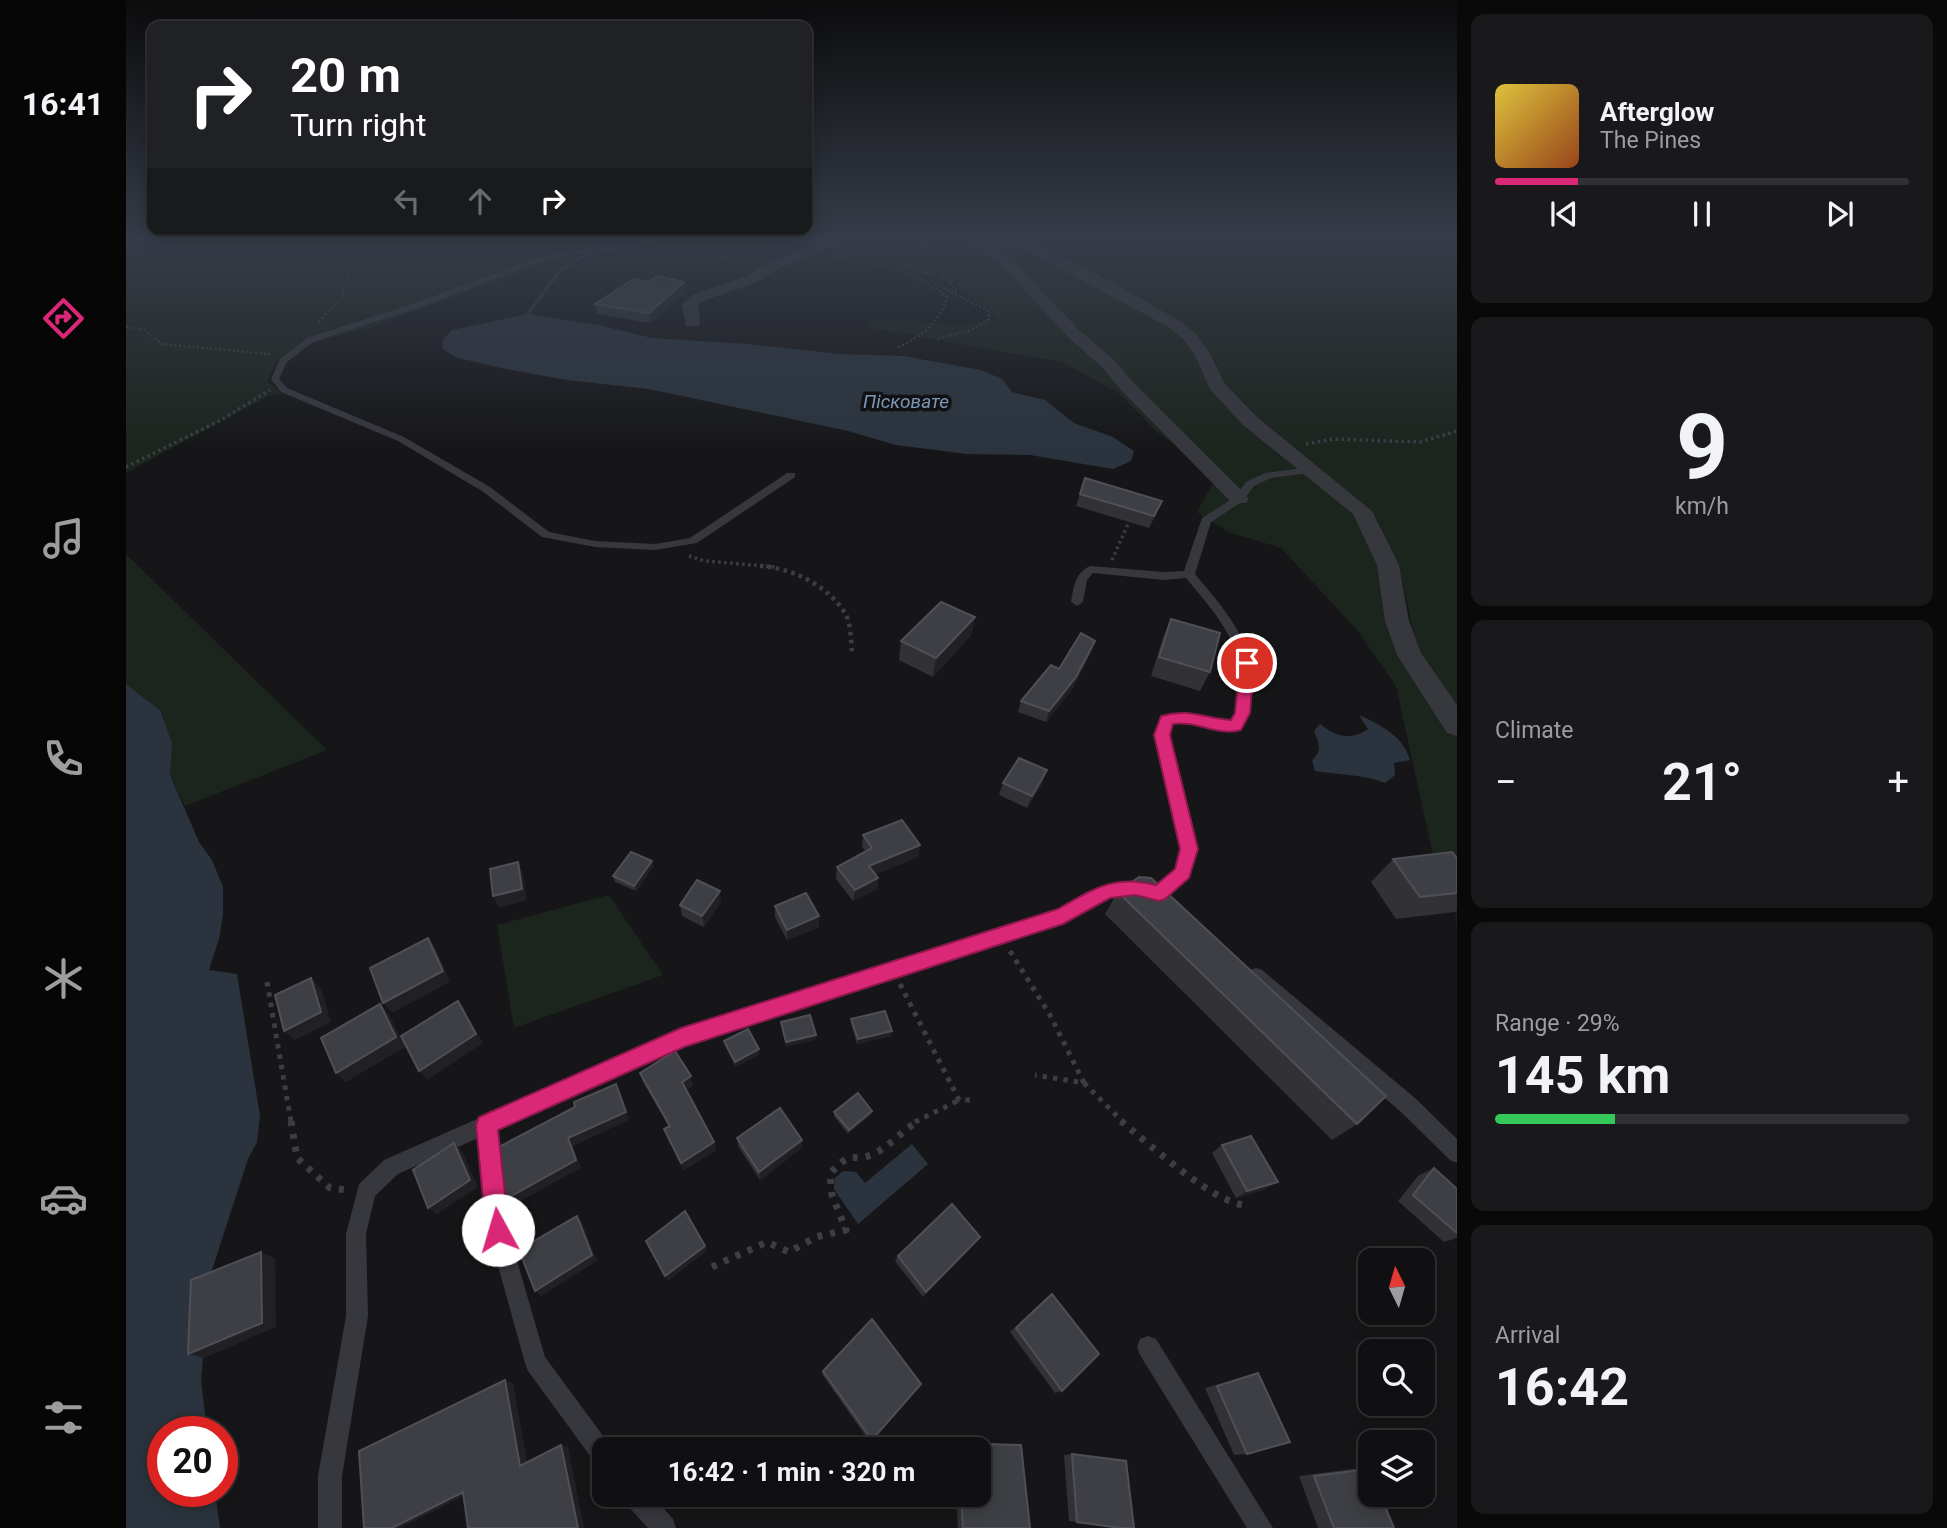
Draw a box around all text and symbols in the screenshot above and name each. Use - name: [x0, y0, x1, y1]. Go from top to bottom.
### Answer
- text: 20 m: [290, 47, 401, 104]
- icon: right: [175, 49, 266, 140]
- text: 16:41: [22, 85, 104, 123]
- text: Afterglow: [1600, 97, 1714, 127]
- text: Turn right: [290, 106, 426, 144]
- text: The Pines: [1600, 127, 1701, 154]
- icon: left: [388, 182, 426, 220]
- icon: ahead: [461, 182, 499, 220]
- icon: right: [534, 182, 572, 220]
- icon: previous: [1545, 195, 1583, 233]
- icon: pause: [1683, 195, 1721, 233]
- icon: next: [1821, 195, 1859, 233]
- icon: directions: [39, 294, 88, 343]
- water label: Пісковате: [863, 390, 949, 413]
- text: 9: [1676, 394, 1728, 500]
- text: km/h: [1675, 493, 1729, 520]
- icon: music: [39, 514, 88, 563]
- pin: [1217, 633, 1277, 693]
- icon: arrive: [1228, 644, 1266, 682]
- text: Climate: [1495, 717, 1574, 744]
- icon: phone: [39, 734, 88, 783]
- text: 21°: [1662, 752, 1742, 813]
- text: −: [1495, 760, 1517, 804]
- text: +: [1887, 760, 1909, 804]
- icon: climate: [39, 954, 88, 1003]
- text: Range · 29%: [1495, 1010, 1620, 1037]
- text: 145 km: [1495, 1045, 1670, 1106]
- icon: car: [39, 1174, 88, 1223]
- position arrow: [461, 1193, 535, 1267]
- north arrow: [1358, 1248, 1435, 1325]
- map controls: [1358, 1248, 1435, 1507]
- text: Arrival: [1495, 1322, 1560, 1349]
- button: search: [1358, 1339, 1435, 1416]
- text: 16:42: [1495, 1357, 1629, 1418]
- icon: filters: [39, 1393, 88, 1442]
- speed limit sign: 20: [147, 1416, 238, 1507]
- button: layers: [1358, 1430, 1435, 1507]
- text: 16:42 · 1 min · 320 m: [668, 1457, 915, 1487]

